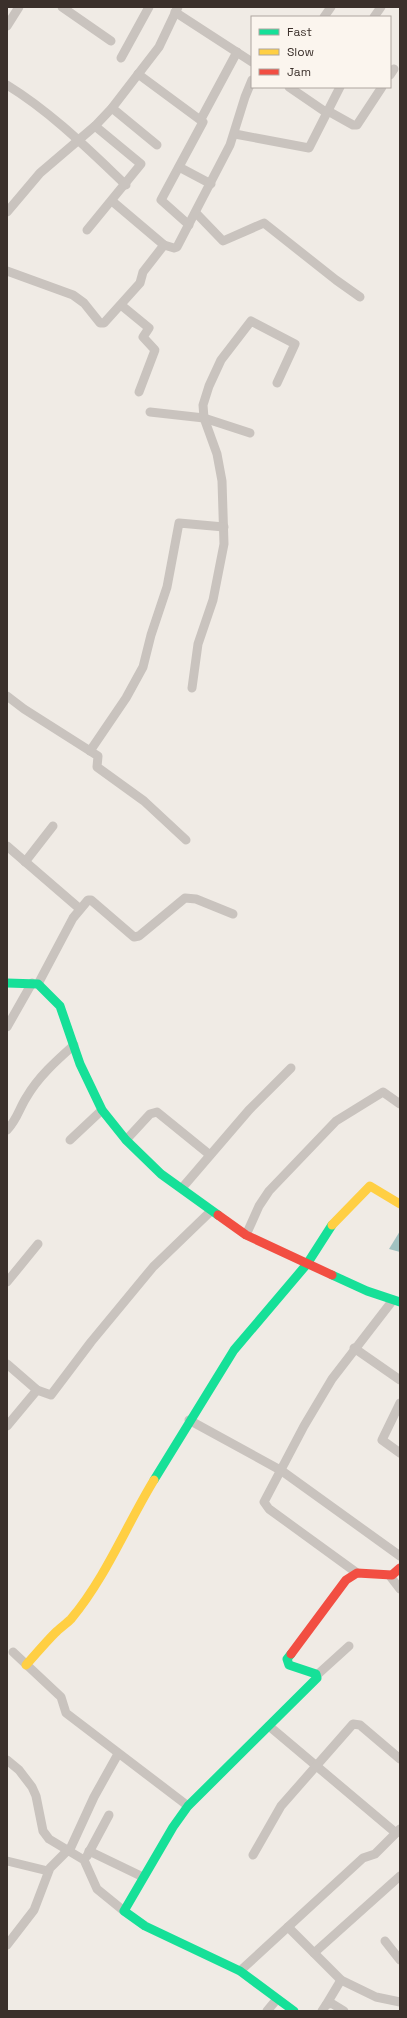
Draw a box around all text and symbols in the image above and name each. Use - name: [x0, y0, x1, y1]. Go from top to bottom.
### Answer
- legend: [251, 16, 391, 88]
- text: Fast: [287, 24, 312, 40]
- text: Slow: [287, 44, 314, 60]
- text: Jam: [287, 64, 311, 80]

